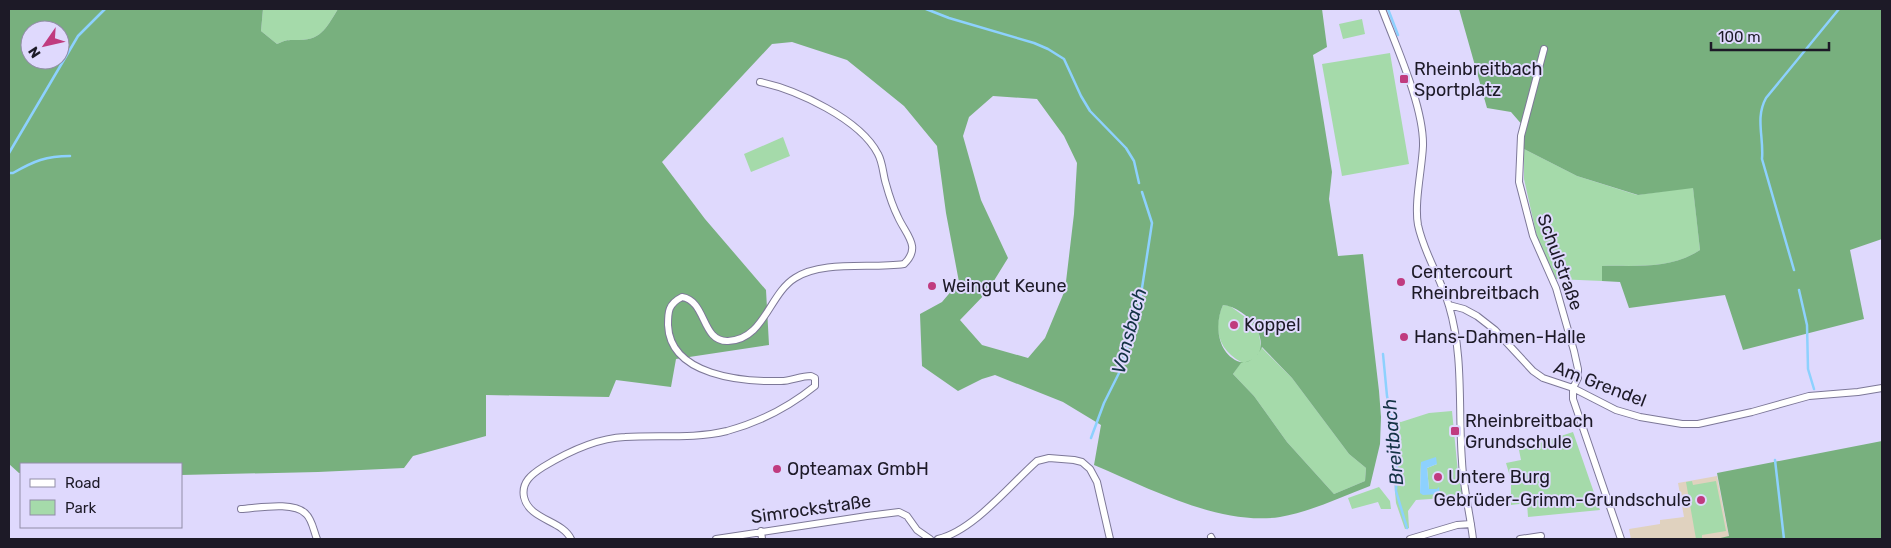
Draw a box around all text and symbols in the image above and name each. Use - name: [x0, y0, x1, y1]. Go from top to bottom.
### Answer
- north arrow: [20, 20, 70, 70]
- scale bar: [1711, 20, 1828, 52]
- text: 100 m: [1718, 28, 1760, 46]
- text: N: [25, 43, 45, 61]
- place label: Rheinbreitbach Sportplatz: [1414, 58, 1543, 101]
- marker: Rheinbreitbach Sportplatz: [1398, 73, 1410, 85]
- street label: Schulstraße: [1532, 211, 1588, 313]
- place label: Centercourt Rheinbreitbach: [1411, 261, 1540, 304]
- place label: Weingut Keune: [942, 275, 1067, 297]
- marker: Centercourt Rheinbreitbach: [1395, 276, 1407, 288]
- marker: Weingut Keune: [926, 280, 938, 292]
- water label: Vonsbach: [1106, 286, 1152, 376]
- place label: Koppel: [1244, 314, 1301, 336]
- marker: Koppel: [1228, 319, 1240, 331]
- place label: Hans-Dahmen-Halle: [1414, 326, 1586, 348]
- marker: Hans-Dahmen-Halle: [1398, 331, 1410, 343]
- street label: Am Grendel: [1551, 356, 1649, 412]
- water label: Breitbach: [1378, 398, 1408, 486]
- place label: Rheinbreitbach Grundschule: [1465, 410, 1594, 453]
- marker: Rheinbreitbach Grundschule: [1449, 425, 1461, 437]
- place label: Opteamax GmbH: [787, 458, 929, 480]
- legend: [20, 463, 182, 528]
- marker: Opteamax GmbH: [771, 463, 783, 475]
- place label: Untere Burg: [1448, 466, 1550, 488]
- marker: Untere Burg: [1432, 471, 1444, 483]
- text: Road: [65, 474, 101, 492]
- place label: Gebrüder-Grimm-Grundschule: [1434, 489, 1691, 511]
- street label: Simrockstraße: [749, 490, 873, 528]
- marker: Gebrüder-Grimm-Grundschule: [1695, 494, 1707, 506]
- text: Park: [65, 499, 96, 517]

